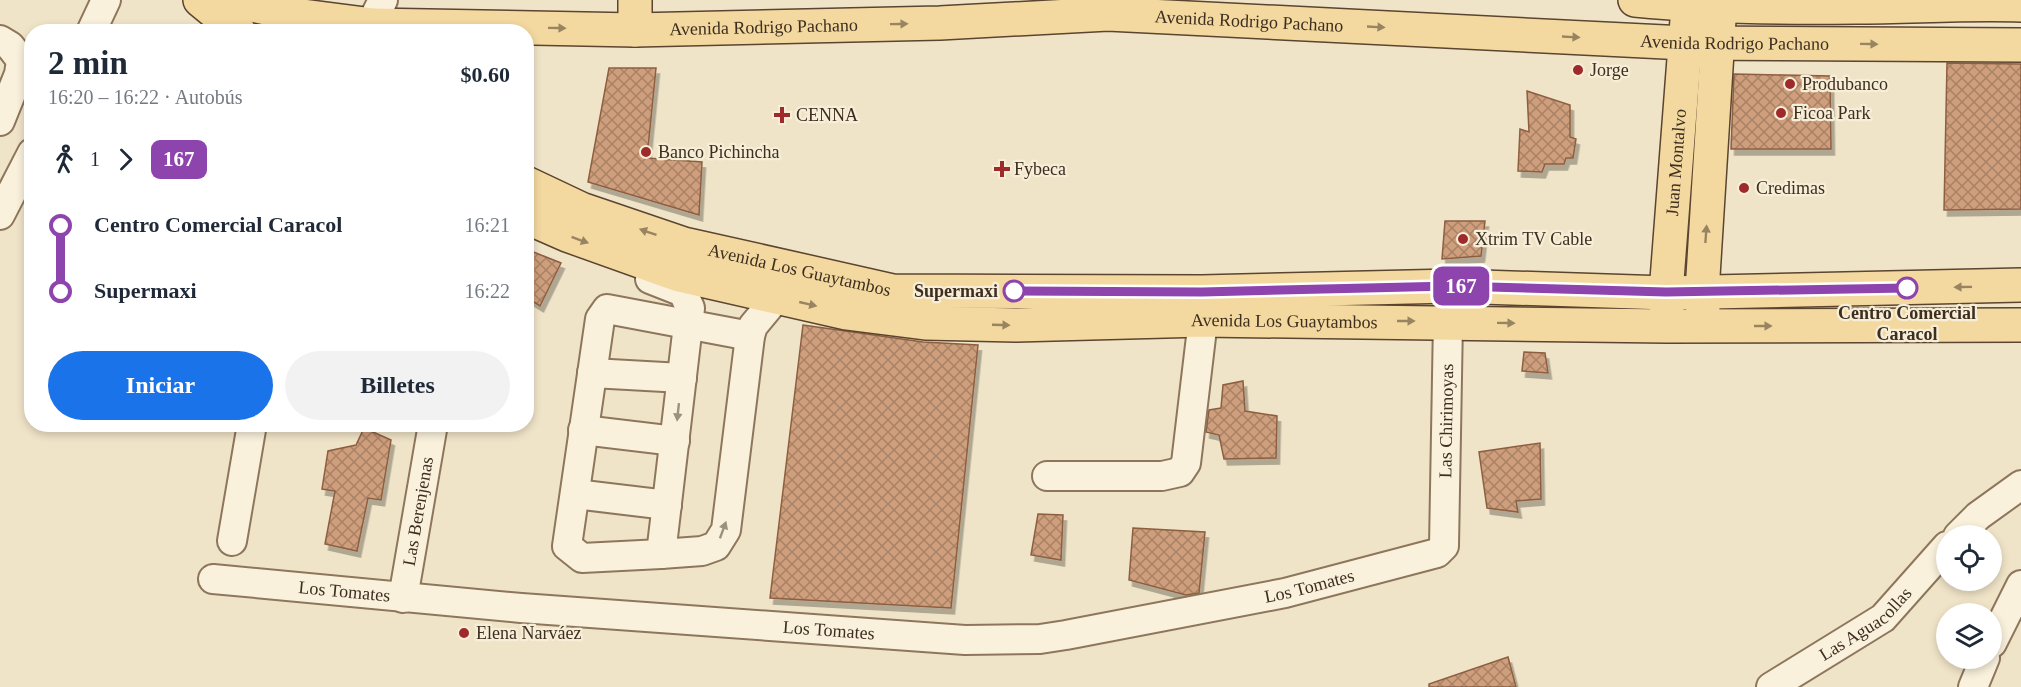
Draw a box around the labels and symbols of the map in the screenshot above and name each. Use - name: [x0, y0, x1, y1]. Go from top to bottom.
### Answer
- street label: Avenida Rodrigo Pachano: [1154, 6, 1344, 36]
- street label: Avenida Rodrigo Pachano: [669, 15, 858, 39]
- one-way arrow: [889, 19, 908, 29]
- one-way arrow: [548, 23, 567, 33]
- one-way arrow: [1366, 23, 1385, 32]
- street label: Avenida Rodrigo Pachano: [1640, 31, 1829, 54]
- one-way arrow: [1561, 32, 1580, 41]
- one-way arrow: [1860, 39, 1879, 49]
- place label: Jorge: [1590, 60, 1629, 80]
- marker: Jorge: [1571, 63, 1585, 77]
- place label: Produbanco: [1802, 74, 1888, 94]
- marker: Produbanco: [1783, 77, 1797, 91]
- place label: Ficoa Park: [1793, 103, 1870, 123]
- place label: CENNA: [796, 105, 858, 125]
- marker: CENNA: [773, 106, 791, 124]
- marker: Ficoa Park: [1774, 106, 1788, 120]
- street label: Juan Montalvo: [1662, 108, 1690, 217]
- place label: Banco Pichincha: [658, 142, 779, 162]
- marker: Banco Pichincha: [639, 145, 653, 159]
- place label: Fybeca: [1014, 159, 1066, 179]
- marker: Fybeca: [995, 162, 1009, 176]
- place label: Credimas: [1756, 178, 1825, 198]
- marker: Credimas: [1737, 181, 1751, 195]
- one-way arrow: [1701, 224, 1711, 243]
- one-way arrow: [639, 227, 657, 236]
- place label: Xtrim TV Cable: [1475, 229, 1592, 249]
- marker: Xtrim TV Cable: [1456, 232, 1470, 246]
- one-way arrow: [571, 236, 589, 246]
- street label: Avenida Los Guaytambos: [706, 240, 893, 300]
- line badge: 167: [1426, 266, 1496, 306]
- marker: Centro Comercial Caracol: [1896, 277, 1918, 299]
- marker: Supermaxi: [1003, 280, 1025, 302]
- place label: Supermaxi: [914, 281, 998, 301]
- one-way arrow: [1953, 282, 1972, 291]
- one-way arrow: [799, 300, 818, 309]
- place label: Centro Comercial Caracol: [1838, 303, 1976, 344]
- street label: Avenida Los Guaytambos: [1191, 310, 1378, 332]
- one-way arrow: [1397, 316, 1416, 326]
- one-way arrow: [1497, 318, 1516, 327]
- one-way arrow: [992, 320, 1011, 330]
- one-way arrow: [1753, 321, 1772, 331]
- street label: Las Chirimoyas: [1435, 363, 1457, 478]
- one-way arrow: [674, 403, 683, 422]
- street label: Las Berenjenas: [399, 455, 437, 567]
- one-way arrow: [719, 521, 729, 539]
- street label: Los Tomates: [1263, 565, 1356, 607]
- street label: Los Tomates: [298, 577, 391, 606]
- street label: Las Aguacollas: [1816, 583, 1916, 665]
- street label: Los Tomates: [782, 617, 875, 643]
- place label: Elena Narváez: [476, 623, 581, 643]
- marker: Elena Narváez: [457, 626, 471, 640]

